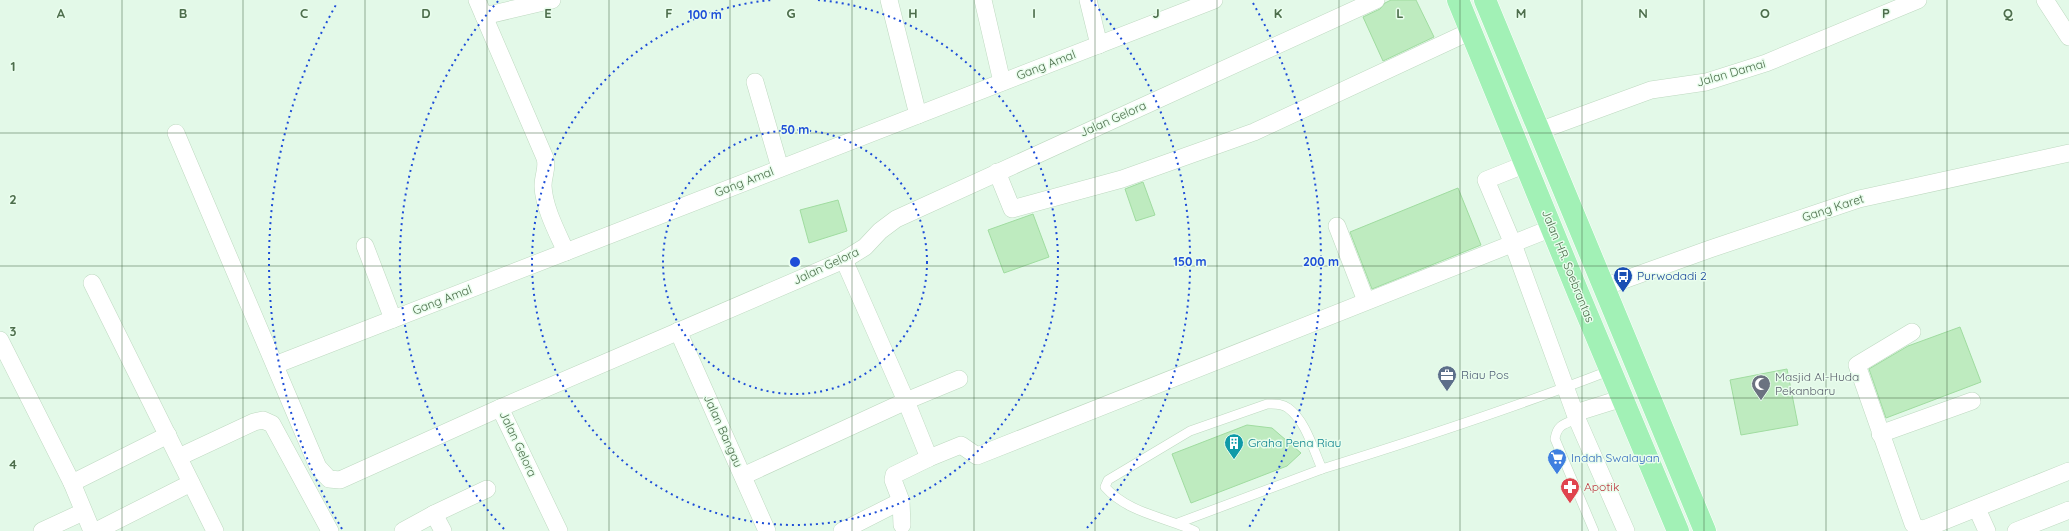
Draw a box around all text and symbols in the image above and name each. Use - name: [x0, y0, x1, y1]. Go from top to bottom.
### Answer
- text: A: [57, 5, 66, 21]
- text: B: [179, 5, 187, 21]
- text: C: [300, 5, 308, 21]
- text: D: [421, 5, 431, 21]
- text: E: [544, 5, 552, 21]
- text: F: [665, 5, 673, 21]
- text: G: [786, 5, 796, 21]
- text: H: [908, 5, 918, 21]
- text: I: [1032, 5, 1036, 21]
- text: J: [1152, 5, 1160, 21]
- text: K: [1274, 5, 1283, 21]
- text: L: [1396, 5, 1404, 21]
- text: M: [1516, 5, 1526, 21]
- text: N: [1638, 5, 1648, 21]
- text: O: [1760, 5, 1770, 21]
- text: P: [1882, 5, 1890, 21]
- text: Q: [2003, 5, 2014, 21]
- text: 100 m: [688, 7, 722, 22]
- street label: Gang Amal: [1014, 46, 1078, 83]
- street label: Jalan Damai: [1695, 56, 1767, 90]
- text: 1: [10, 58, 16, 74]
- street label: Jalan Gelora: [1077, 97, 1148, 140]
- text: 50 m: [781, 122, 809, 137]
- street label: Gang Amal: [712, 163, 776, 200]
- street label: Gang Karet: [1800, 190, 1866, 225]
- text: 2: [9, 191, 17, 207]
- street label: Jalan HR. Soebrantas: [1539, 207, 1598, 325]
- street label: Jalan Gelora: [790, 244, 861, 287]
- text: 150 m: [1173, 254, 1207, 269]
- text: 200 m: [1303, 254, 1339, 269]
- centre of rings: [788, 255, 802, 269]
- bus stop icon: Purwodadi 2: [1612, 265, 1634, 293]
- place label: Purwodadi 2: [1637, 268, 1707, 283]
- street label: Gang Amal: [410, 281, 474, 318]
- text: 3: [10, 323, 17, 339]
- office icon: Riau Pos: [1436, 364, 1458, 392]
- place label: Riau Pos: [1461, 367, 1509, 382]
- place label: Masjid Al-Huda Pekanbaru: [1775, 369, 1859, 398]
- mosque icon: Masjid Al-Huda Pekanbaru: [1750, 373, 1772, 401]
- street label: Jalan Bangau: [701, 392, 746, 469]
- street label: Jalan Gelora: [497, 408, 540, 479]
- building icon: Graha Pena Riau: [1223, 432, 1245, 460]
- place label: Graha Pena Riau: [1248, 435, 1341, 450]
- supermarket icon: Indah Swalayan: [1546, 447, 1568, 475]
- place label: Indah Swalayan: [1571, 450, 1660, 465]
- text: 4: [9, 456, 17, 472]
- pharmacy icon: Apotik: [1559, 476, 1581, 504]
- place label: Apotik: [1584, 479, 1619, 494]

